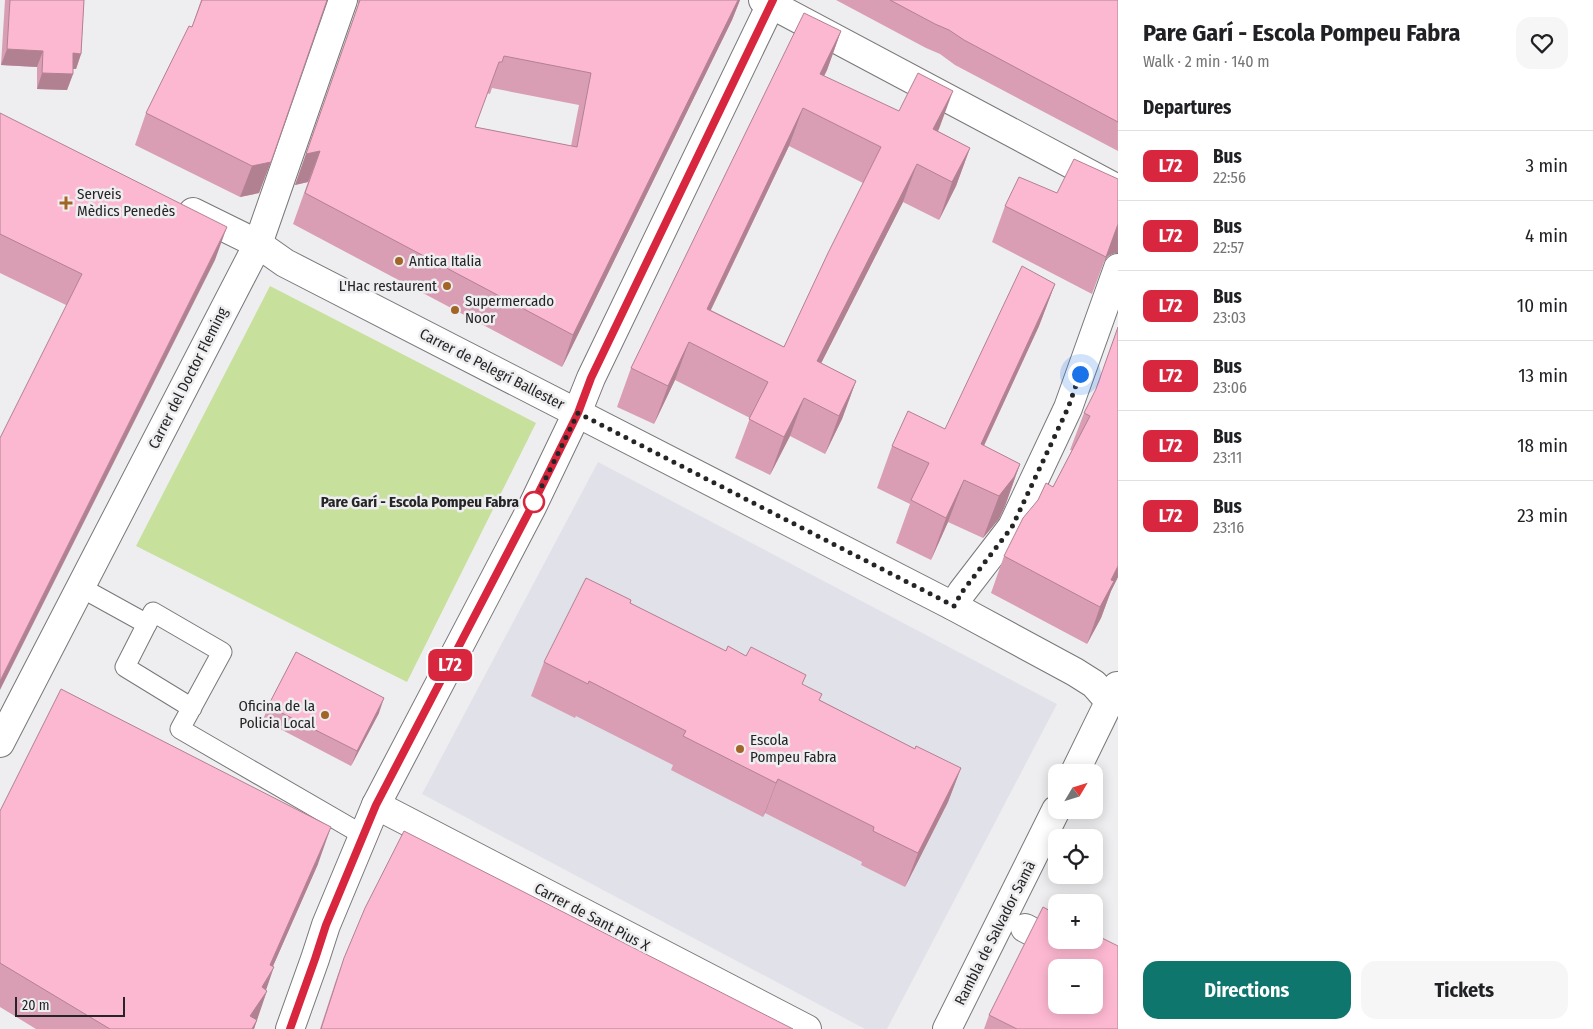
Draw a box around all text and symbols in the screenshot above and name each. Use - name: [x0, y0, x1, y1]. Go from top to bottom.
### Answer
- button: heart: [1516, 17, 1568, 69]
- text: Pare Garí - Escola Pompeu Fabra: [1143, 19, 1460, 47]
- text: Walk · 2 min · 140 m: [1143, 52, 1270, 71]
- text: Departures: [1143, 96, 1231, 119]
- text: Bus: [1213, 145, 1242, 168]
- text: 3 min: [1526, 154, 1568, 177]
- text: L72: [1159, 155, 1182, 177]
- text: 22:56: [1213, 168, 1246, 187]
- place label: Serveis Mèdics Penedès: [77, 185, 175, 220]
- marker: Serveis Mèdics Penedès: [59, 196, 73, 210]
- text: Bus: [1213, 215, 1242, 238]
- text: 4 min: [1525, 224, 1568, 247]
- text: L72: [1159, 225, 1182, 247]
- text: 22:57: [1213, 238, 1244, 257]
- place label: Antica Italia: [409, 252, 482, 270]
- marker: Antica Italia: [393, 255, 405, 267]
- place label: L'Hac restaurent: [339, 277, 437, 295]
- marker: L'Hac restaurent: [441, 280, 453, 292]
- text: Bus: [1213, 285, 1242, 308]
- place label: Supermercado Noor: [465, 292, 554, 327]
- text: 10 min: [1517, 294, 1568, 317]
- text: L72: [1159, 295, 1182, 317]
- street label: Carrer del Doctor Fleming: [144, 304, 232, 452]
- marker: Supermercado Noor: [449, 304, 461, 316]
- text: 23:03: [1213, 308, 1246, 327]
- street label: Carrer de Pelegrí Ballester: [417, 325, 568, 414]
- text: Bus: [1213, 355, 1242, 378]
- your location: [1068, 362, 1093, 387]
- text: 13 min: [1518, 364, 1568, 387]
- text: L72: [1159, 365, 1182, 387]
- text: 23:06: [1213, 378, 1247, 397]
- text: Bus: [1213, 425, 1242, 448]
- text: 18 min: [1517, 434, 1568, 457]
- text: L72: [1159, 435, 1182, 457]
- text: 23:11: [1213, 448, 1242, 467]
- marker: Pare Garí - Escola Pompeu Fabra: [523, 491, 545, 513]
- place label: Pare Garí - Escola Pompeu Fabra: [321, 493, 520, 511]
- text: Bus: [1213, 495, 1242, 518]
- text: 23 min: [1517, 504, 1568, 527]
- text: L72: [1159, 505, 1182, 527]
- text: 23:16: [1213, 518, 1244, 537]
- line badge: L72: [421, 649, 479, 681]
- text: L72: [438, 654, 462, 676]
- place label: Oficina de la Policia Local: [239, 697, 315, 732]
- marker: Oficina de la Policia Local: [319, 709, 331, 721]
- place label: Escola Pompeu Fabra: [750, 731, 837, 766]
- marker: Escola Pompeu Fabra: [734, 743, 746, 755]
- north arrow: [1048, 764, 1102, 819]
- map controls: [1048, 764, 1103, 1014]
- button: locate: [1048, 829, 1103, 884]
- street label: Rambla de Salvador Samà: [951, 858, 1039, 1008]
- street label: Carrer de Sant Pius X: [531, 879, 653, 955]
- button: +: [1048, 894, 1103, 949]
- button: −: [1048, 959, 1103, 1014]
- button: Directions: [1143, 961, 1351, 1019]
- button: Tickets: [1361, 961, 1568, 1019]
- scale bar: [15, 994, 125, 1017]
- text: 20 m: [22, 997, 50, 1014]

